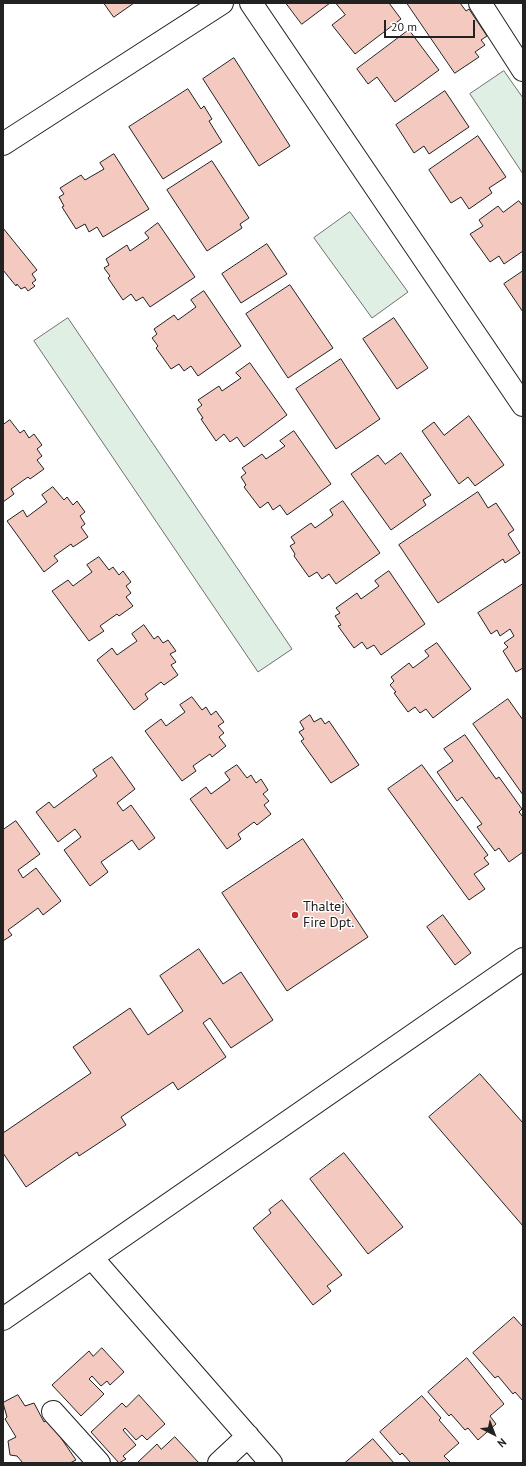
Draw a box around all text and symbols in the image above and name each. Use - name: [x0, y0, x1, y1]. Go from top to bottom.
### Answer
- scale bar: [386, 12, 477, 38]
- text: 20 m: [391, 19, 417, 34]
- place label: Thaltej Fire Dpt.: [303, 899, 354, 932]
- marker: Thaltej Fire Dpt.: [290, 910, 300, 920]
- north arrow: [474, 1414, 514, 1454]
- text: N: [495, 1435, 509, 1451]

